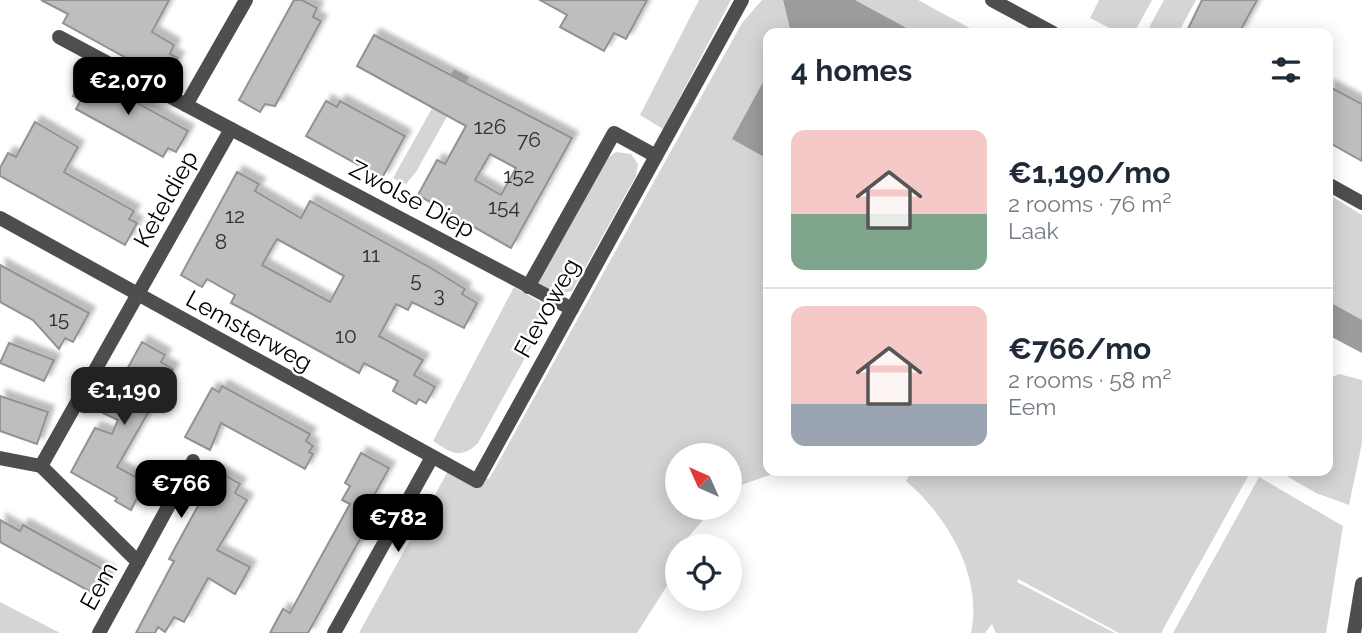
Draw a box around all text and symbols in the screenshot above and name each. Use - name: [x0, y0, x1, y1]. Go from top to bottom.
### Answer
- icon: filters: [1267, 51, 1305, 89]
- text: 4 homes: [791, 53, 912, 88]
- pin: €2,070: [71, 58, 185, 117]
- text: €2,070: [89, 66, 167, 93]
- house number: 126: [474, 114, 506, 139]
- house number: 76: [517, 127, 541, 152]
- street label: Keteldiep: [127, 145, 204, 252]
- street label: Zwolse Diep: [345, 153, 480, 244]
- text: €1,190/mo: [1008, 155, 1170, 190]
- icon: home: [847, 158, 931, 242]
- house number: 152: [503, 163, 535, 188]
- text: 2 rooms · 76 m²: [1008, 190, 1171, 217]
- house number: 154: [488, 194, 520, 219]
- house number: 12: [225, 203, 245, 228]
- text: Laak: [1008, 217, 1059, 244]
- house number: 8: [215, 229, 227, 254]
- house number: 11: [362, 242, 380, 267]
- street label: Flevoweg: [508, 253, 586, 362]
- house number: 5: [410, 267, 422, 292]
- house number: 3: [433, 282, 445, 307]
- street label: Lemsterweg: [181, 284, 317, 377]
- house number: 15: [49, 306, 69, 331]
- house number: 10: [335, 323, 357, 348]
- text: €766/mo: [1008, 331, 1151, 366]
- icon: home: [847, 334, 931, 418]
- text: 2 rooms · 58 m²: [1008, 366, 1171, 393]
- pin: €1,190: [67, 368, 181, 427]
- text: €1,190: [87, 376, 161, 403]
- text: Eem: [1008, 393, 1056, 420]
- north arrow: [665, 443, 742, 520]
- map controls: [665, 443, 742, 611]
- pin: €766: [140, 461, 222, 520]
- text: €766: [151, 469, 211, 496]
- pin: €782: [357, 494, 439, 554]
- text: €782: [369, 503, 427, 530]
- button: locate: [665, 534, 742, 611]
- street label: Eem: [74, 557, 123, 615]

